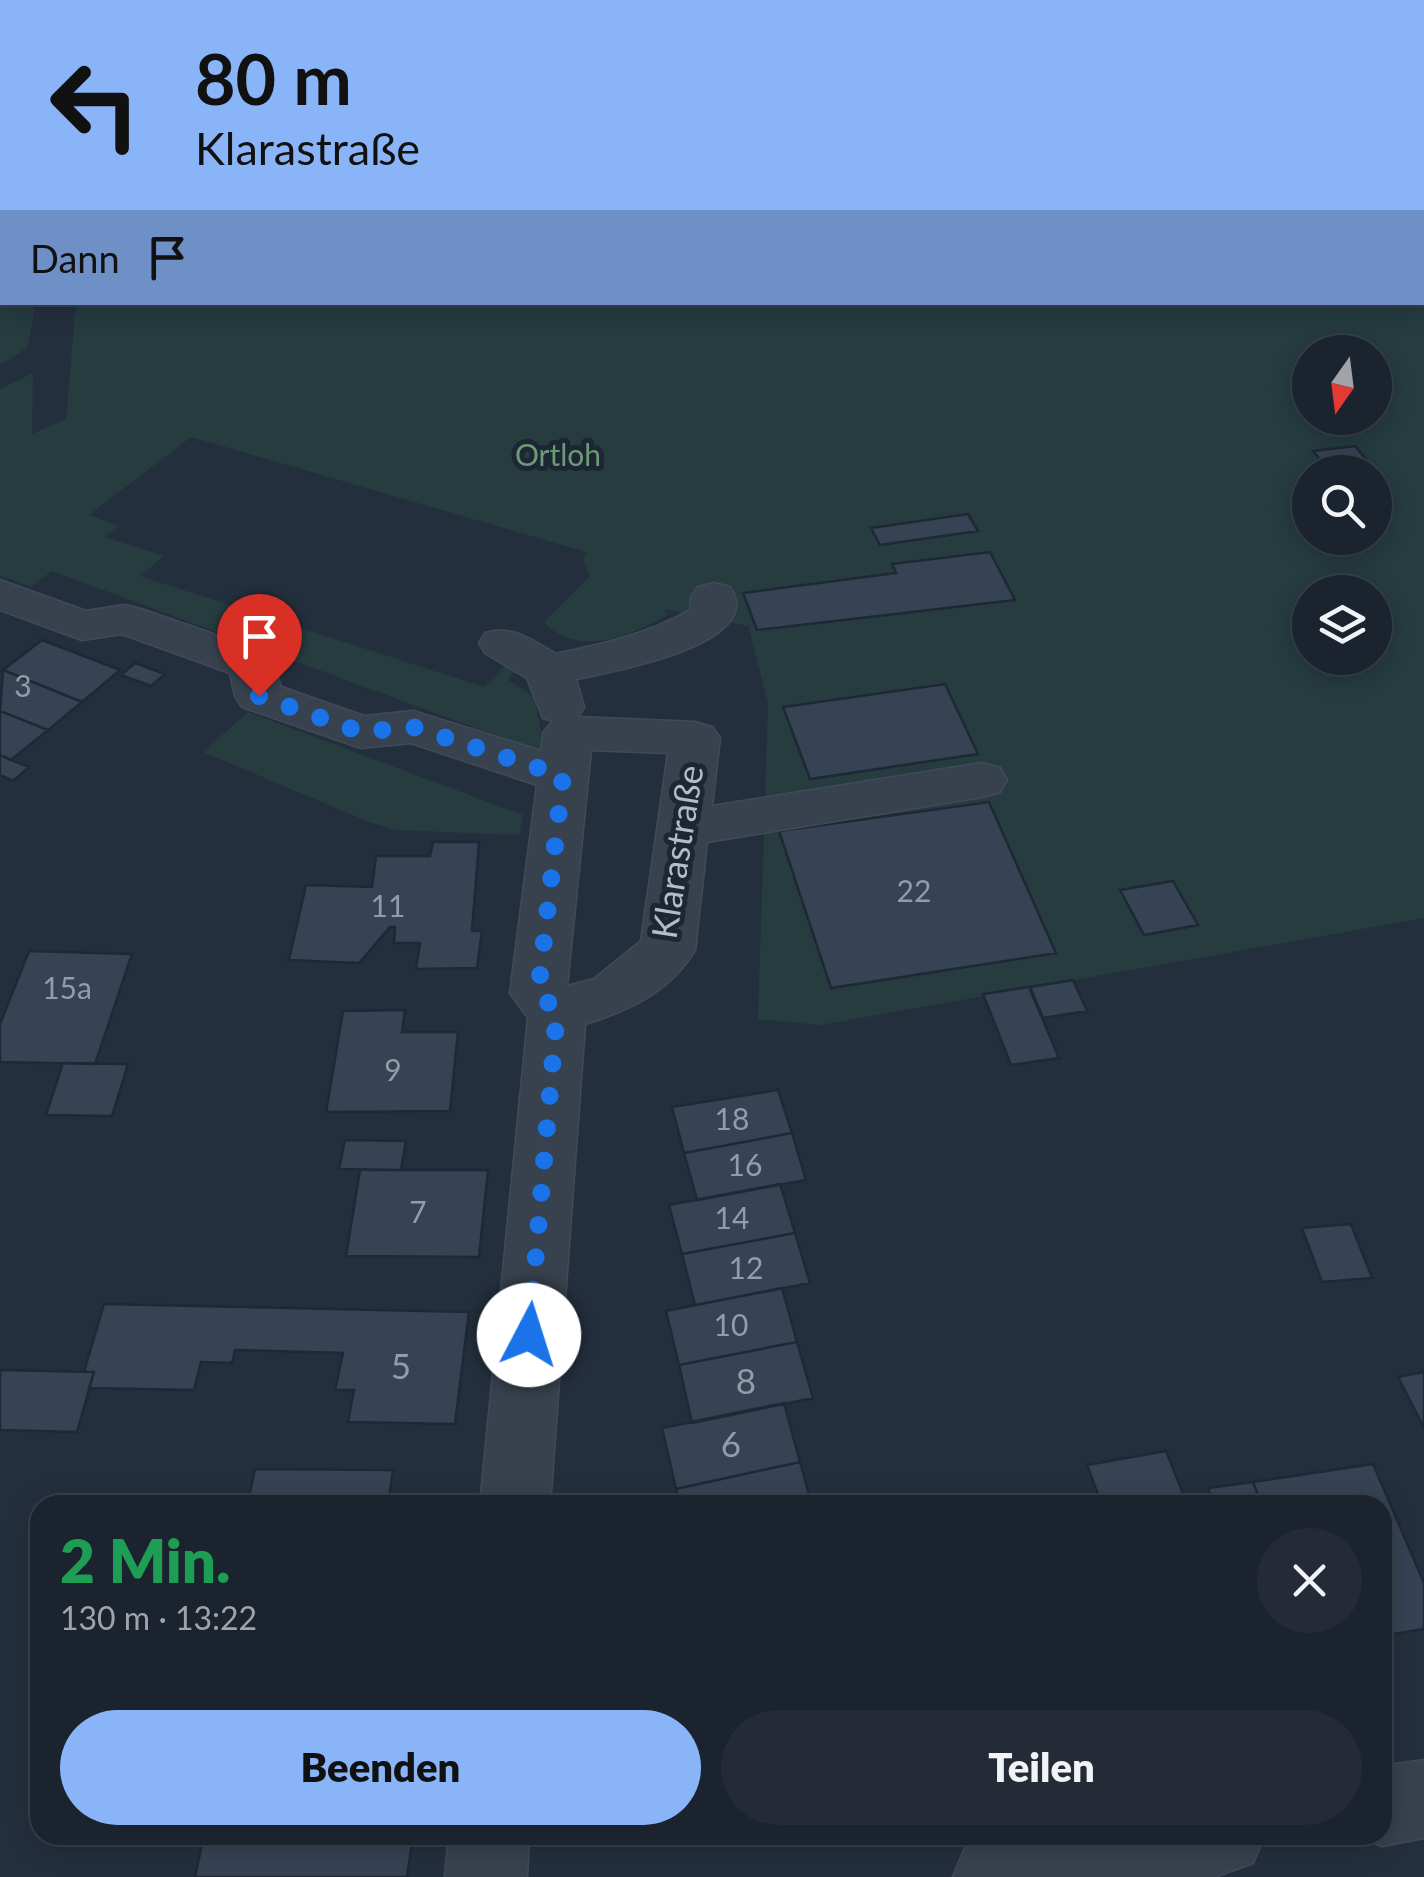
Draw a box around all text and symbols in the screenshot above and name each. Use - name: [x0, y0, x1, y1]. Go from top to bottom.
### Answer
- text: 80 m: [195, 36, 352, 120]
- icon: left: [30, 40, 160, 170]
- text: Klarastraße: [195, 121, 420, 175]
- icon: arrive: [140, 230, 195, 285]
- text: Dann: [30, 235, 120, 281]
- north arrow: [1292, 335, 1392, 435]
- map controls: [1292, 335, 1392, 675]
- park label: Ortloh: [515, 436, 601, 472]
- button: search: [1292, 455, 1392, 555]
- button: layers: [1292, 575, 1392, 675]
- pin: [217, 594, 302, 697]
- icon: arrive: [232, 609, 287, 664]
- house number: 3: [14, 667, 32, 703]
- street label: Klarastraße: [642, 762, 710, 941]
- house number: 22: [897, 872, 931, 908]
- house number: 11: [371, 887, 405, 923]
- house number: 15a: [42, 969, 92, 1005]
- house number: 9: [384, 1051, 402, 1087]
- house number: 18: [715, 1100, 749, 1136]
- house number: 16: [728, 1146, 762, 1182]
- house number: 7: [409, 1193, 427, 1229]
- house number: 14: [715, 1199, 749, 1235]
- house number: 12: [729, 1249, 763, 1285]
- position arrow: [477, 1283, 581, 1387]
- house number: 10: [714, 1306, 748, 1342]
- house number: 5: [391, 1344, 411, 1386]
- house number: 8: [736, 1359, 756, 1401]
- house number: 6: [721, 1422, 741, 1464]
- text: 2 Min.: [60, 1524, 230, 1596]
- button: close: [1257, 1528, 1362, 1633]
- text: 130 m · 13:22: [60, 1598, 257, 1637]
- button: Beenden: [60, 1710, 701, 1825]
- button: Teilen: [721, 1710, 1362, 1825]

